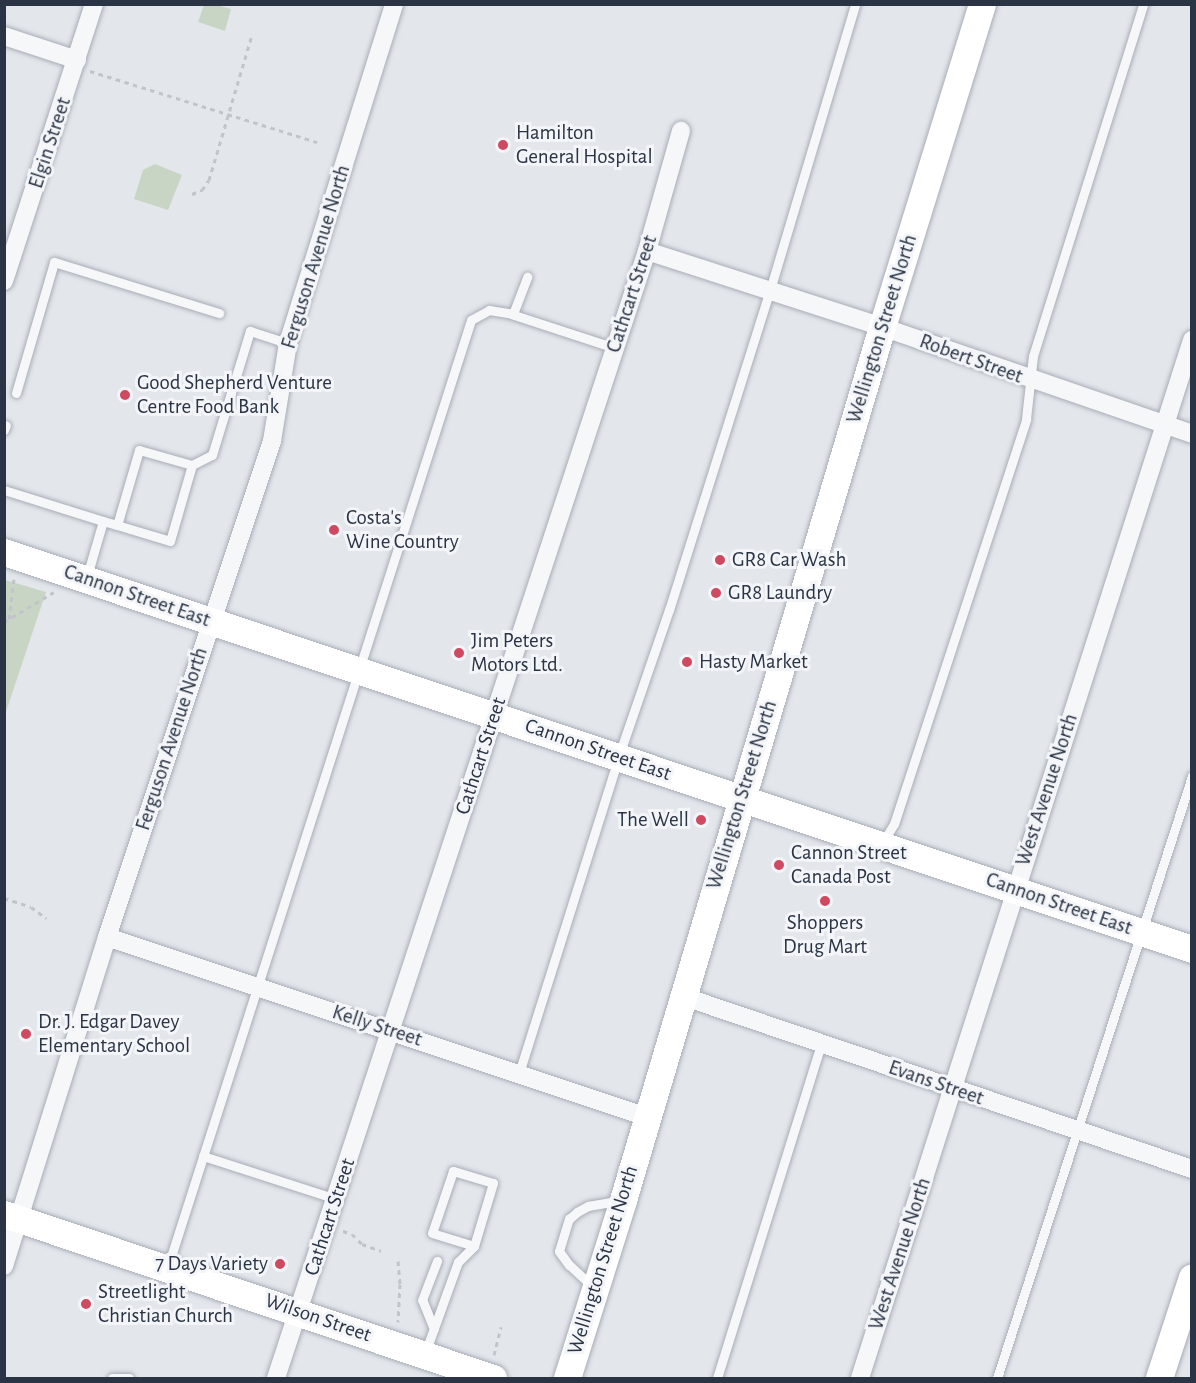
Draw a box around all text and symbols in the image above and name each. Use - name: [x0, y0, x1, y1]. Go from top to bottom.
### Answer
- street label: Elgin Street: [23, 94, 77, 192]
- place label: Hamilton General Hospital: [516, 120, 653, 170]
- marker: Hamilton General Hospital: [494, 136, 512, 154]
- street label: Ferguson Avenue North: [276, 162, 356, 352]
- street label: Cathcart Street: [601, 232, 663, 356]
- street label: Wellington Street North: [841, 232, 923, 426]
- street label: Robert Street: [916, 329, 1026, 389]
- place label: Good Shepherd Venture Centre Food Bank: [137, 370, 332, 420]
- marker: Good Shepherd Venture Centre Food Bank: [118, 388, 132, 402]
- place label: Costa's Wine Country: [346, 505, 459, 555]
- marker: Costa's Wine Country: [327, 523, 341, 537]
- place label: GR8 Car Wash: [732, 547, 846, 573]
- marker: GR8 Car Wash: [713, 553, 727, 567]
- street label: Cannon Street East: [61, 559, 213, 633]
- place label: GR8 Laundry: [728, 580, 832, 606]
- marker: GR8 Laundry: [709, 586, 723, 600]
- place label: Jim Peters Motors Ltd.: [471, 628, 563, 678]
- street label: Ferguson Avenue North: [130, 644, 214, 834]
- marker: Jim Peters Motors Ltd.: [452, 646, 466, 660]
- place label: Hasty Market: [699, 649, 808, 675]
- marker: Hasty Market: [680, 655, 694, 669]
- street label: Cathcart Street: [450, 694, 512, 818]
- street label: Wellington Street North: [701, 698, 783, 892]
- street label: West Avenue North: [1011, 711, 1083, 869]
- street label: Cannon Street East: [522, 713, 674, 787]
- place label: The Well: [617, 807, 689, 833]
- marker: The Well: [694, 813, 708, 827]
- place label: Cannon Street Canada Post: [791, 840, 907, 890]
- marker: Cannon Street Canada Post: [772, 858, 786, 872]
- street label: Cannon Street East: [983, 867, 1135, 941]
- marker: Shoppers Drug Mart: [818, 894, 832, 908]
- place label: Shoppers Drug Mart: [783, 910, 867, 960]
- street label: Kelly Street: [329, 1000, 425, 1052]
- place label: Dr. J. Edgar Davey Elementary School: [38, 1009, 190, 1059]
- marker: Dr. J. Edgar Davey Elementary School: [19, 1027, 33, 1041]
- street label: Evans Street: [885, 1055, 987, 1111]
- street label: Cathcart Street: [299, 1155, 361, 1279]
- street label: Wellington Street North: [562, 1163, 644, 1357]
- street label: West Avenue North: [864, 1175, 936, 1333]
- place label: 7 Days Variety: [155, 1251, 268, 1277]
- marker: 7 Days Variety: [273, 1257, 287, 1271]
- place label: Streetlight Christian Church: [98, 1279, 233, 1329]
- street label: Wilson Street: [262, 1288, 374, 1348]
- marker: Streetlight Christian Church: [79, 1297, 93, 1311]

